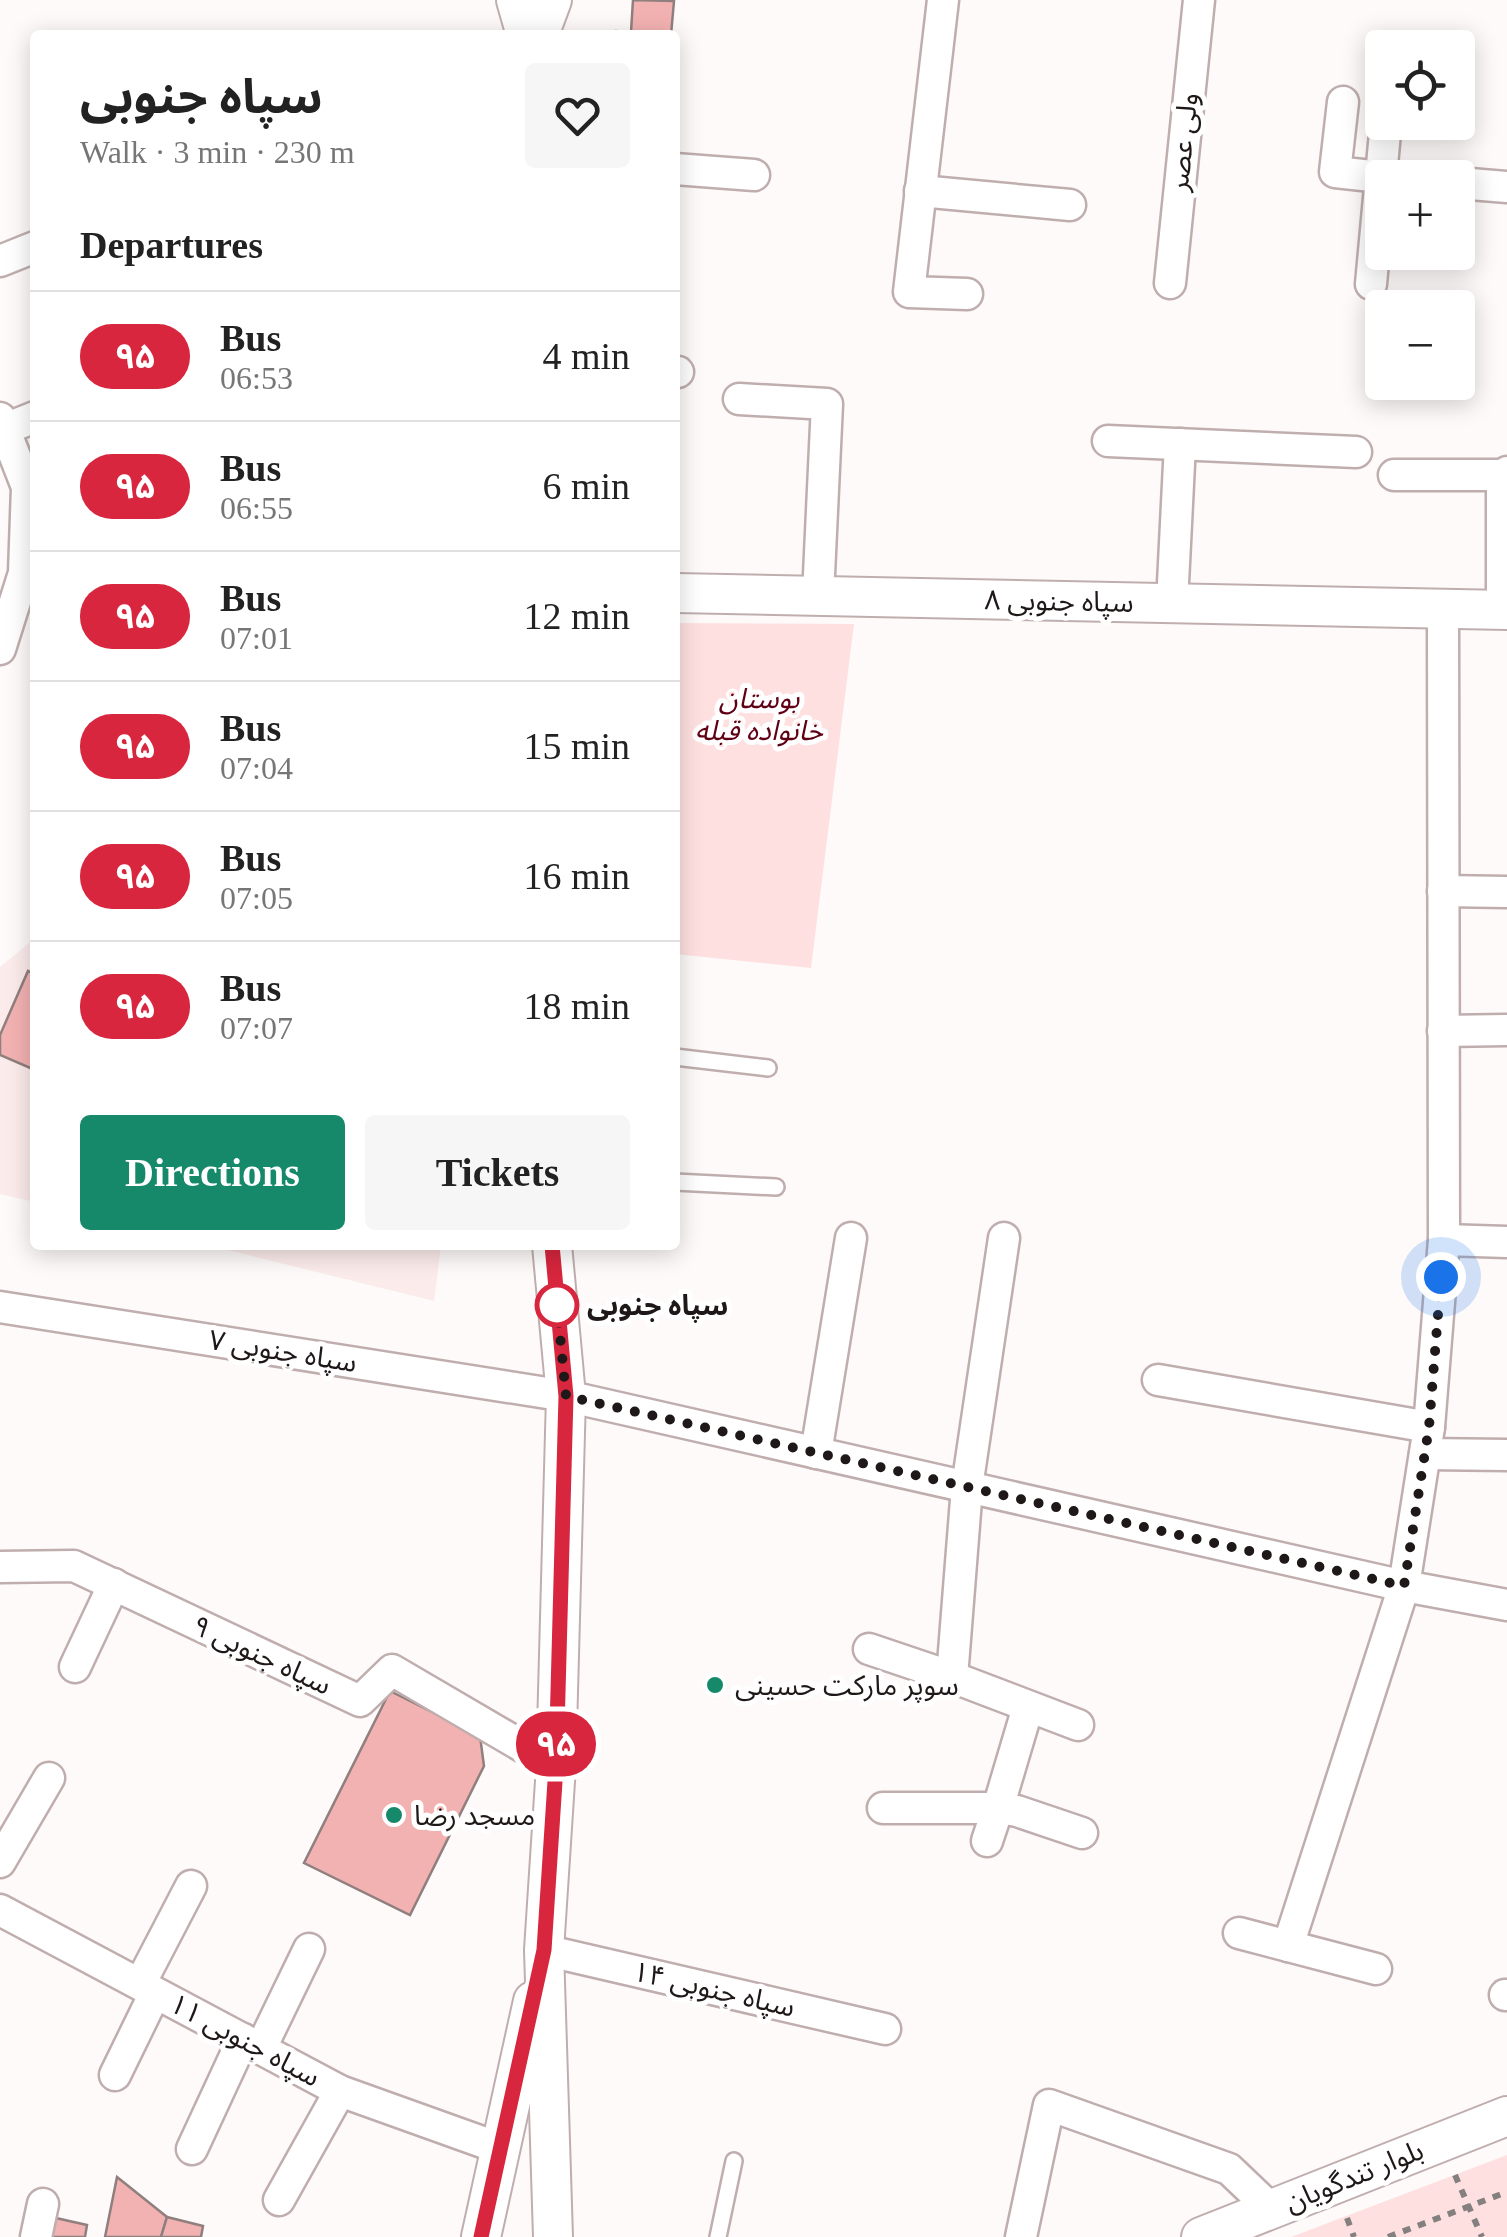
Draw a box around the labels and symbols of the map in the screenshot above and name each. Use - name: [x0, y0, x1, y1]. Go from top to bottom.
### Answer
- street label: ولی عصر: [1162, 91, 1205, 194]
- street label: ۸ سپاه جنوبی: [984, 584, 1134, 620]
- park label: بوستان خانواده قبله: [695, 683, 823, 747]
- your location: [1416, 1252, 1466, 1302]
- marker: سپاه جنوبی: [536, 1284, 578, 1326]
- place label: سپاه جنوبی: [587, 1290, 728, 1323]
- street label: ۷ سپاه جنوبی: [206, 1324, 359, 1380]
- street label: ۹ سپاه جنوبی: [187, 1609, 336, 1703]
- place label: سوپر مارکت حسینی: [735, 1670, 959, 1703]
- marker: سوپر مارکت حسینی: [704, 1674, 726, 1696]
- line badge: ۹۵: [511, 1712, 601, 1776]
- place label: مسجد رضا: [414, 1800, 535, 1832]
- marker: مسجد رضا: [383, 1804, 405, 1826]
- street label: ۱۴ سپاه جنوبی: [629, 1955, 798, 2025]
- street label: ۱۱ سپاه جنوبی: [164, 1987, 325, 2094]
- street label: بلوار تندگویان: [1280, 2134, 1428, 2219]

